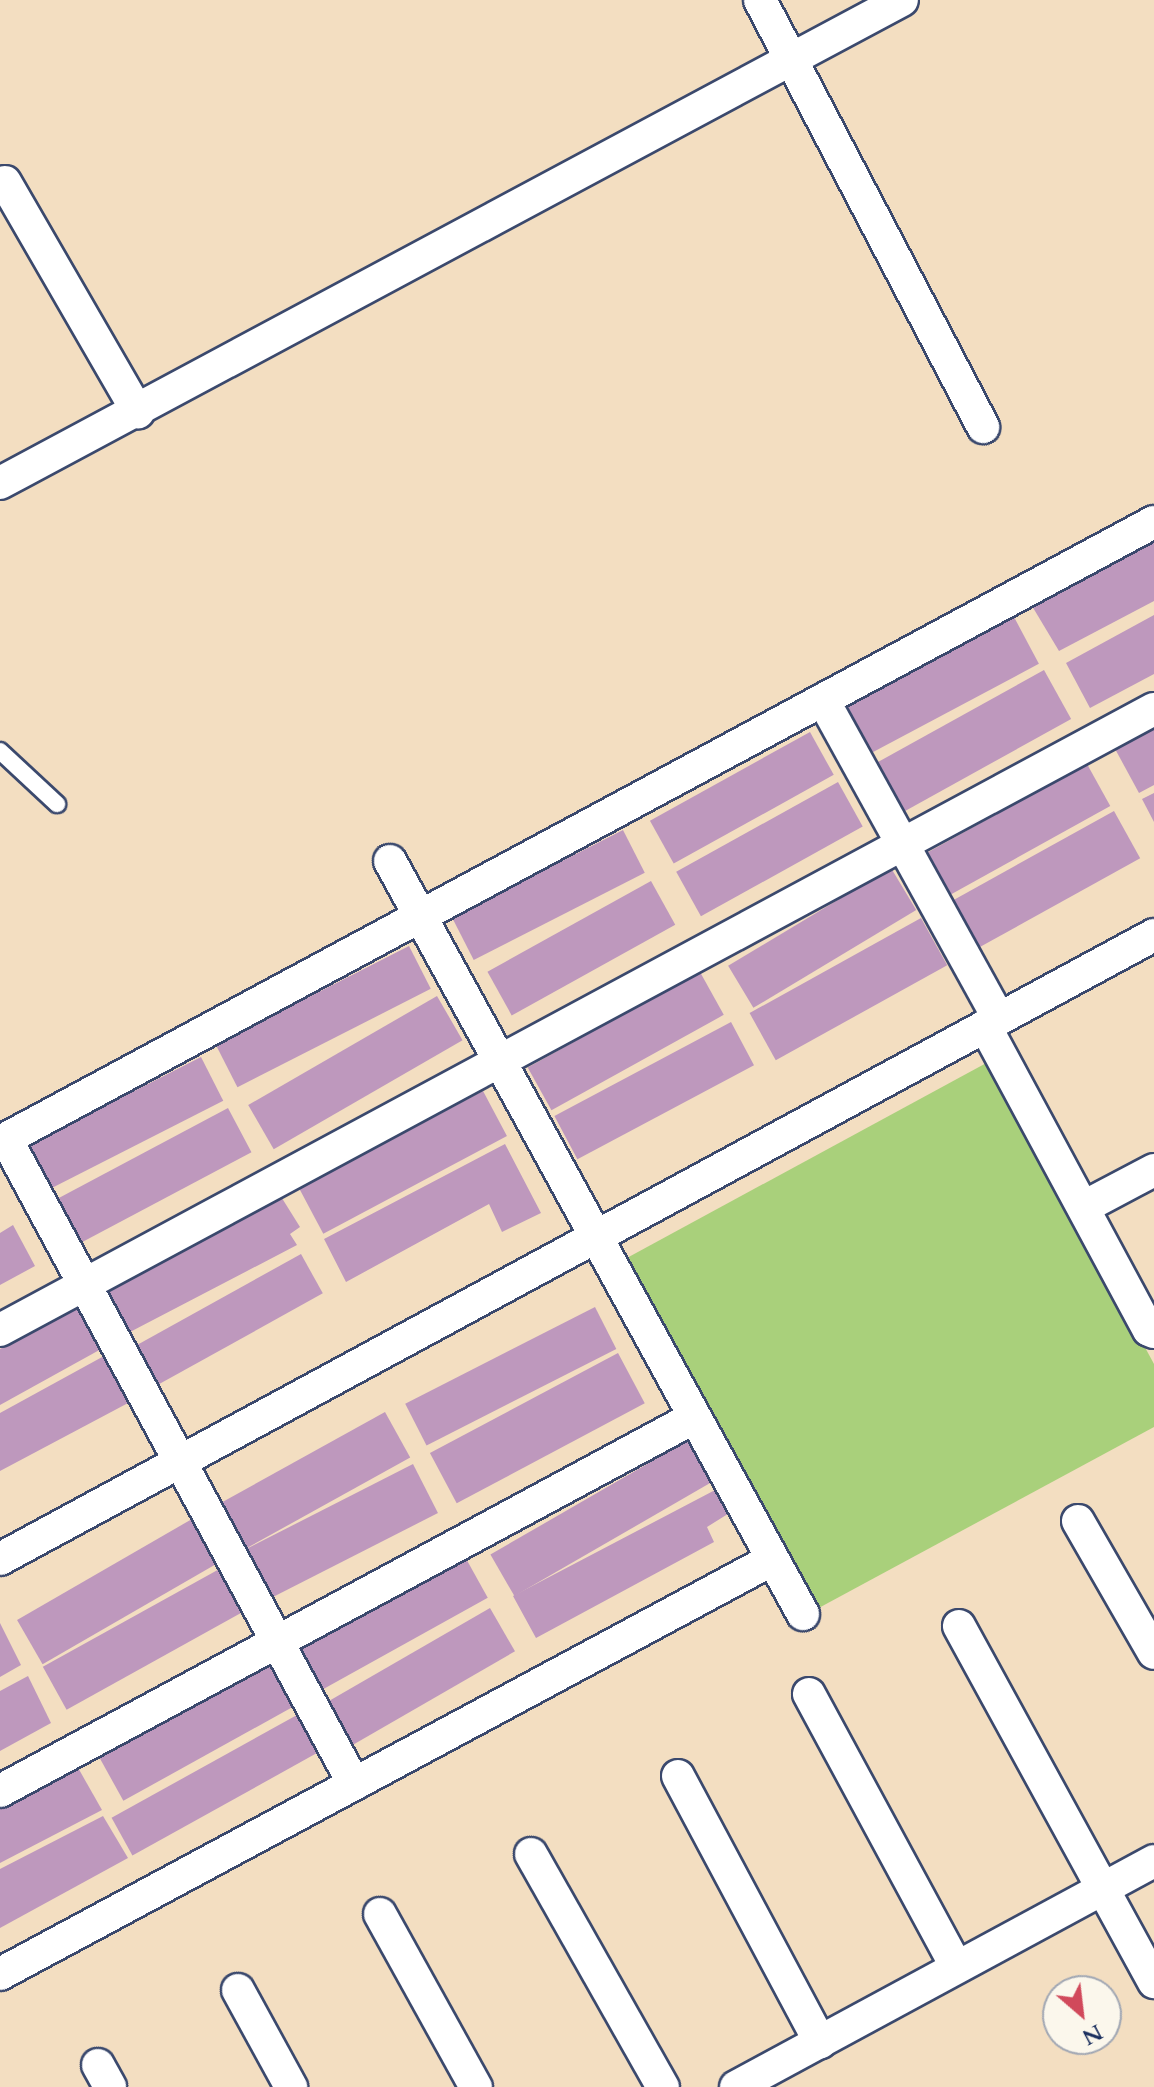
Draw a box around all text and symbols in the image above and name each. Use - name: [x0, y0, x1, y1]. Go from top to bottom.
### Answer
- north arrow: [1042, 1975, 1122, 2055]
- text: N: [1077, 2017, 1108, 2052]

